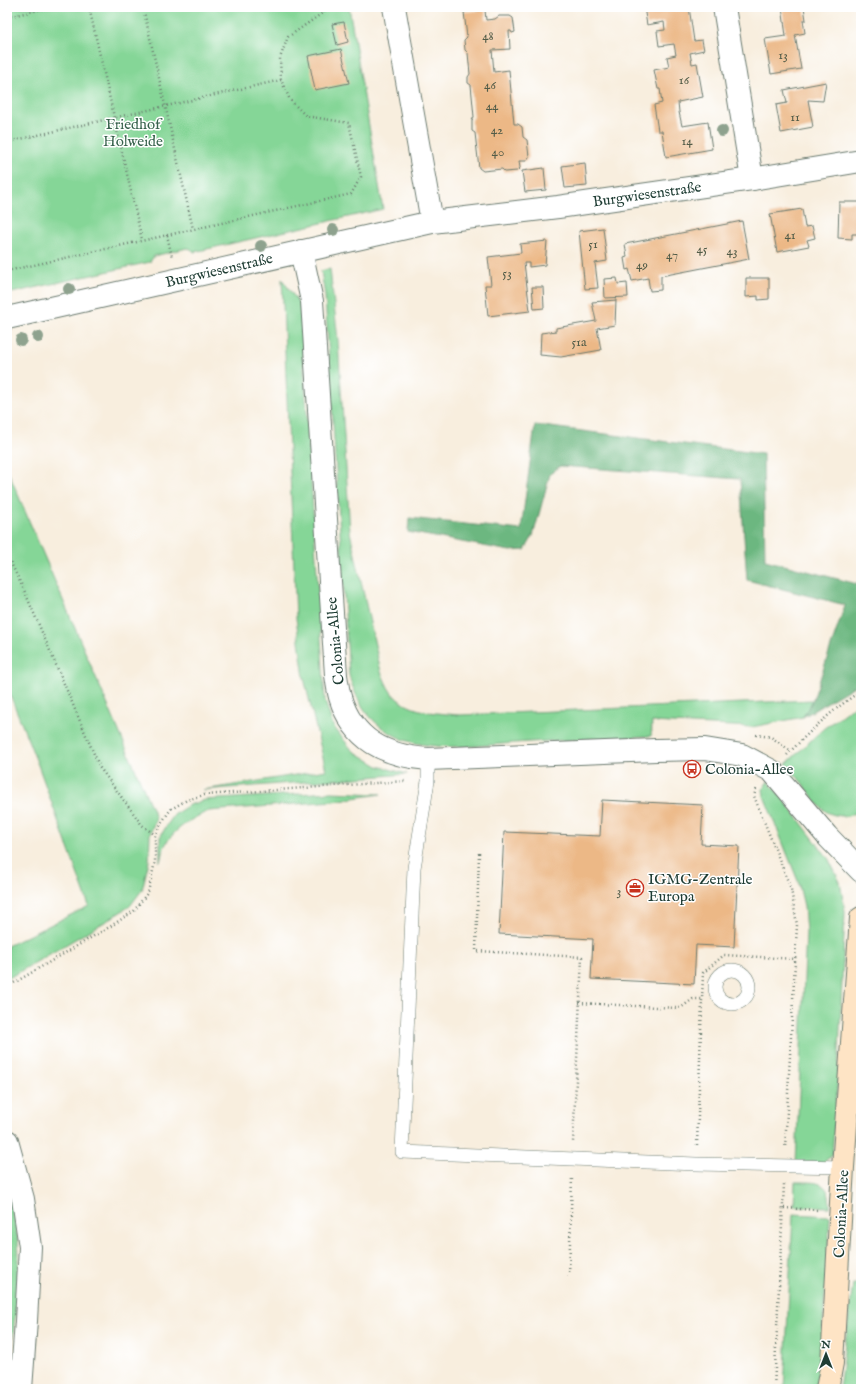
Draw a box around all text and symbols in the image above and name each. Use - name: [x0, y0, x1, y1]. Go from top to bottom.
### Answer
- house number: 48: [482, 28, 494, 45]
- house number: 13: [778, 47, 788, 64]
- house number: 16: [679, 72, 690, 89]
- house number: 46: [484, 77, 496, 94]
- house number: 44: [486, 98, 499, 115]
- house number: 11: [790, 109, 800, 126]
- park label: Friedhof Holweide: [103, 115, 163, 151]
- house number: 42: [491, 122, 503, 139]
- house number: 14: [681, 133, 693, 150]
- house number: 40: [492, 144, 504, 161]
- street label: Burgwiesenstraße: [592, 177, 703, 212]
- house number: 41: [784, 227, 796, 244]
- house number: 51: [588, 236, 598, 253]
- house number: 45: [696, 241, 708, 258]
- house number: 43: [726, 243, 738, 260]
- house number: 47: [666, 247, 678, 264]
- street label: Burgwiesenstraße: [164, 249, 275, 292]
- house number: 49: [636, 257, 648, 274]
- house number: 53: [502, 265, 512, 282]
- house number: 51a: [571, 334, 587, 351]
- street label: Colonia-Allee: [322, 596, 349, 686]
- bus stop icon: Colonia-Allee: [682, 759, 702, 779]
- place label: Colonia-Allee: [705, 760, 793, 779]
- place label: IGMG-Zentrale Europa: [648, 870, 753, 906]
- office icon: IGMG-Zentrale Europa: [625, 878, 645, 898]
- house number: 3: [617, 883, 622, 900]
- street label: Colonia-Allee: [830, 1169, 853, 1259]
- north arrow: [806, 1334, 846, 1374]
- text: N: [820, 1338, 831, 1352]

